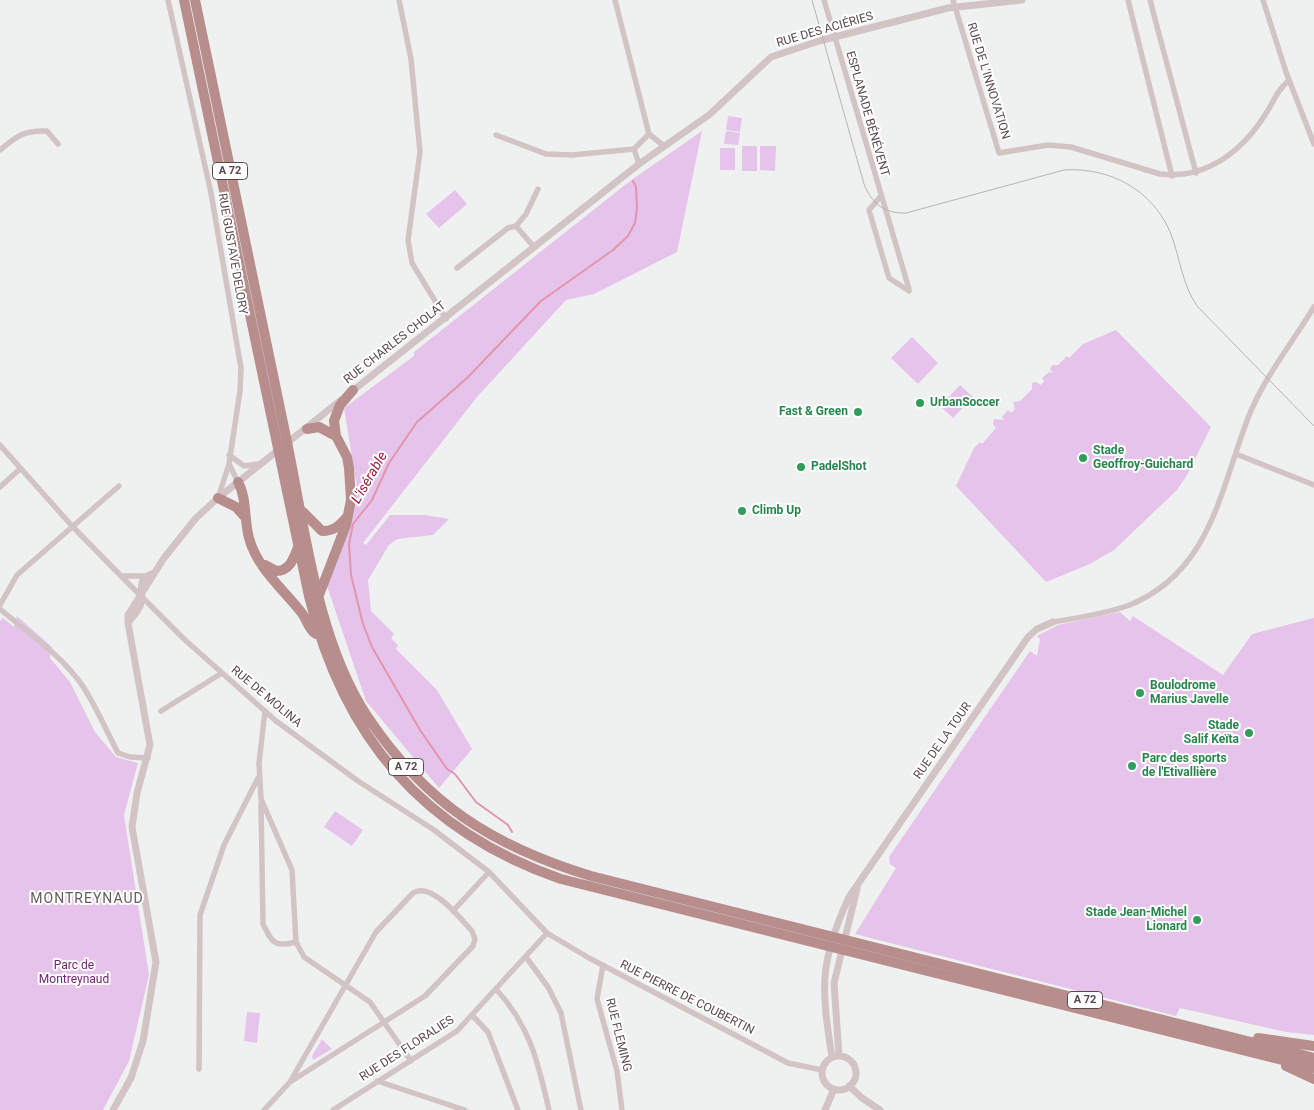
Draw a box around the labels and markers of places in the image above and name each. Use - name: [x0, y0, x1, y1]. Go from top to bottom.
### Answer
- place label: UrbanSoccer: [930, 396, 1000, 410]
- marker: UrbanSoccer: [914, 397, 926, 409]
- place label: Fast & Green: [779, 405, 848, 419]
- marker: Fast & Green: [852, 406, 864, 418]
- place label: Stade Geoffroy-Guichard: [1093, 444, 1193, 472]
- marker: Stade Geoffroy-Guichard: [1077, 452, 1089, 464]
- place label: PadelShot: [811, 460, 866, 474]
- marker: PadelShot: [795, 461, 807, 473]
- place label: Climb Up: [752, 504, 801, 518]
- marker: Climb Up: [736, 505, 748, 517]
- place label: Boulodrome Marius Javelle: [1150, 679, 1229, 707]
- marker: Boulodrome Marius Javelle: [1134, 687, 1146, 699]
- place label: Stade Salif Keïta: [1184, 719, 1239, 747]
- marker: Stade Salif Keïta: [1243, 727, 1255, 739]
- place label: Parc des sports de l'Etivallière: [1142, 752, 1227, 780]
- marker: Parc des sports de l'Etivallière: [1126, 760, 1138, 772]
- place label: Stade Jean-Michel Lionard: [1086, 906, 1187, 934]
- marker: Stade Jean-Michel Lionard: [1191, 914, 1203, 926]

